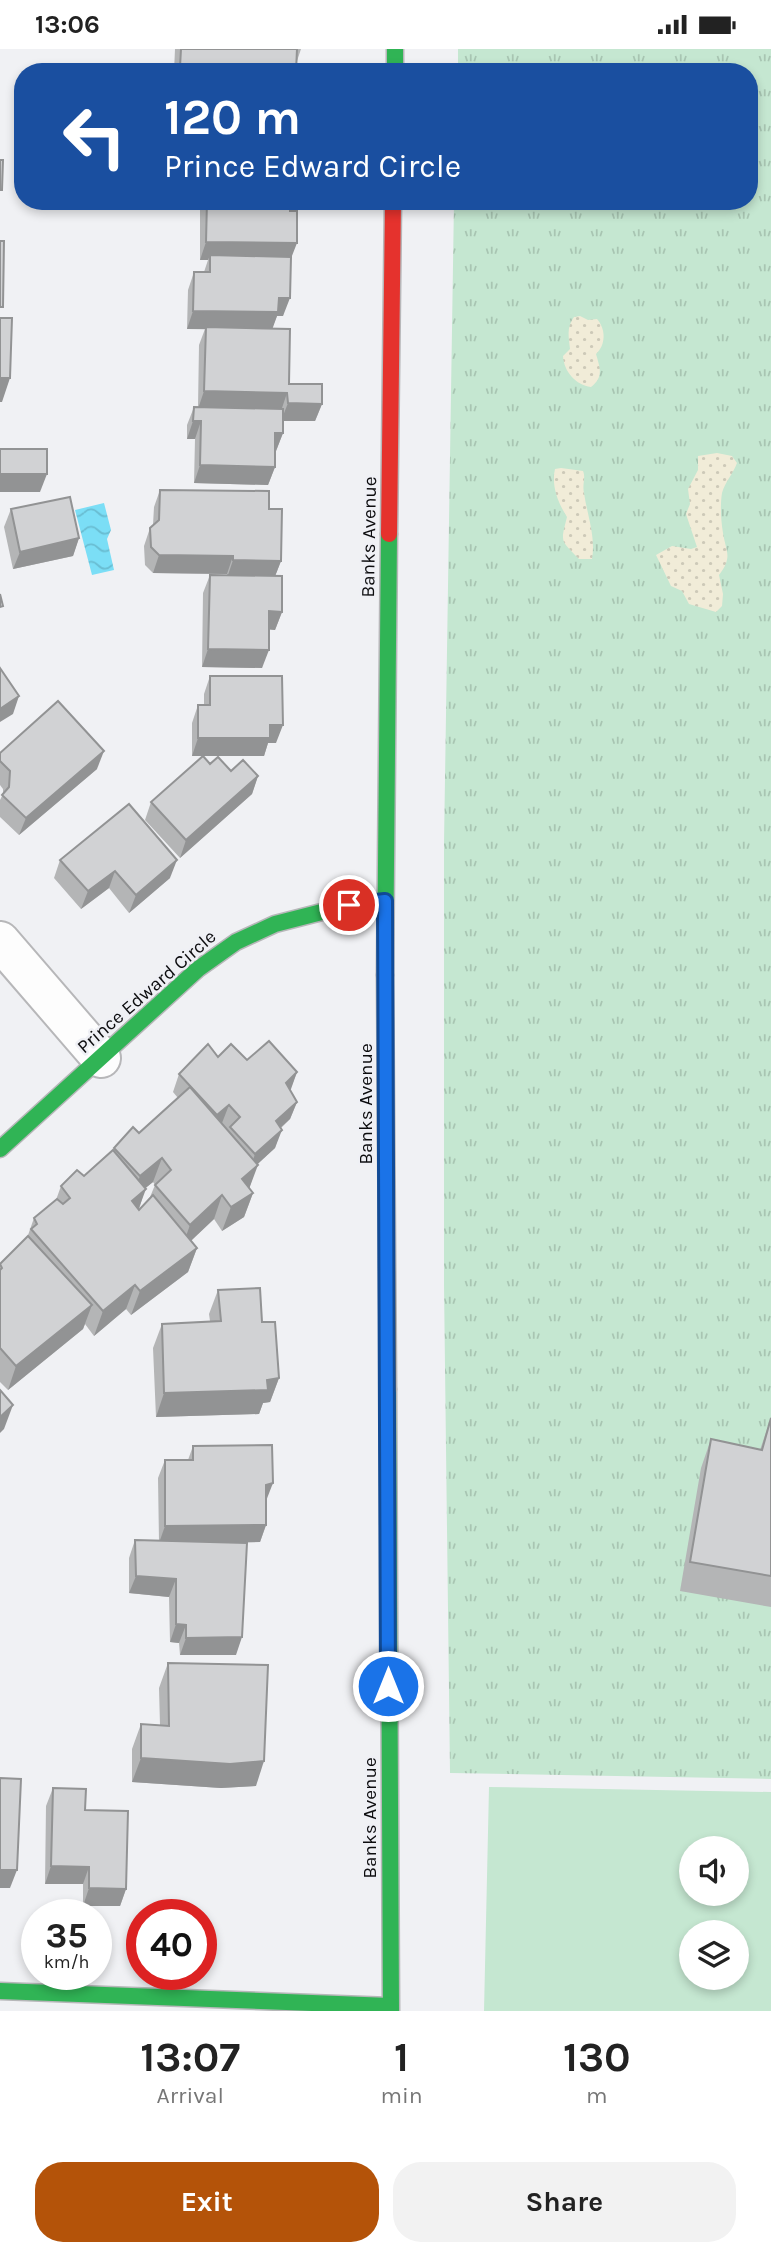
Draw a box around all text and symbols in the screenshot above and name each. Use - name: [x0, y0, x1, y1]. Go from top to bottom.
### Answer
- text: 13:06: [35, 9, 100, 40]
- text: 120 m: [164, 89, 301, 146]
- icon: left: [49, 91, 140, 182]
- text: Prince Edward Circle: [164, 148, 461, 185]
- street label: Banks Avenue: [357, 476, 381, 598]
- pin: [319, 875, 379, 935]
- icon: arrive: [330, 886, 368, 924]
- street label: Prince Edward Circle: [73, 926, 220, 1058]
- street label: Banks Avenue: [355, 1043, 377, 1165]
- position arrow: [351, 1649, 425, 1723]
- street label: Banks Avenue: [359, 1757, 381, 1879]
- map controls: [679, 1836, 749, 1990]
- button: sound: [679, 1836, 749, 1906]
- speed limit sign: 40: [126, 1899, 217, 1990]
- text: 35: [45, 1915, 88, 1956]
- button: layers: [679, 1920, 749, 1990]
- text: km/h: [44, 1951, 89, 1973]
- text: 13:07: [140, 2032, 240, 2082]
- text: 1: [394, 2032, 409, 2082]
- text: 130: [563, 2032, 631, 2082]
- text: Arrival: [157, 2082, 224, 2109]
- text: min: [380, 2082, 423, 2109]
- text: m: [586, 2082, 608, 2109]
- button: Exit: [35, 2162, 379, 2242]
- button: Share: [393, 2162, 736, 2242]

